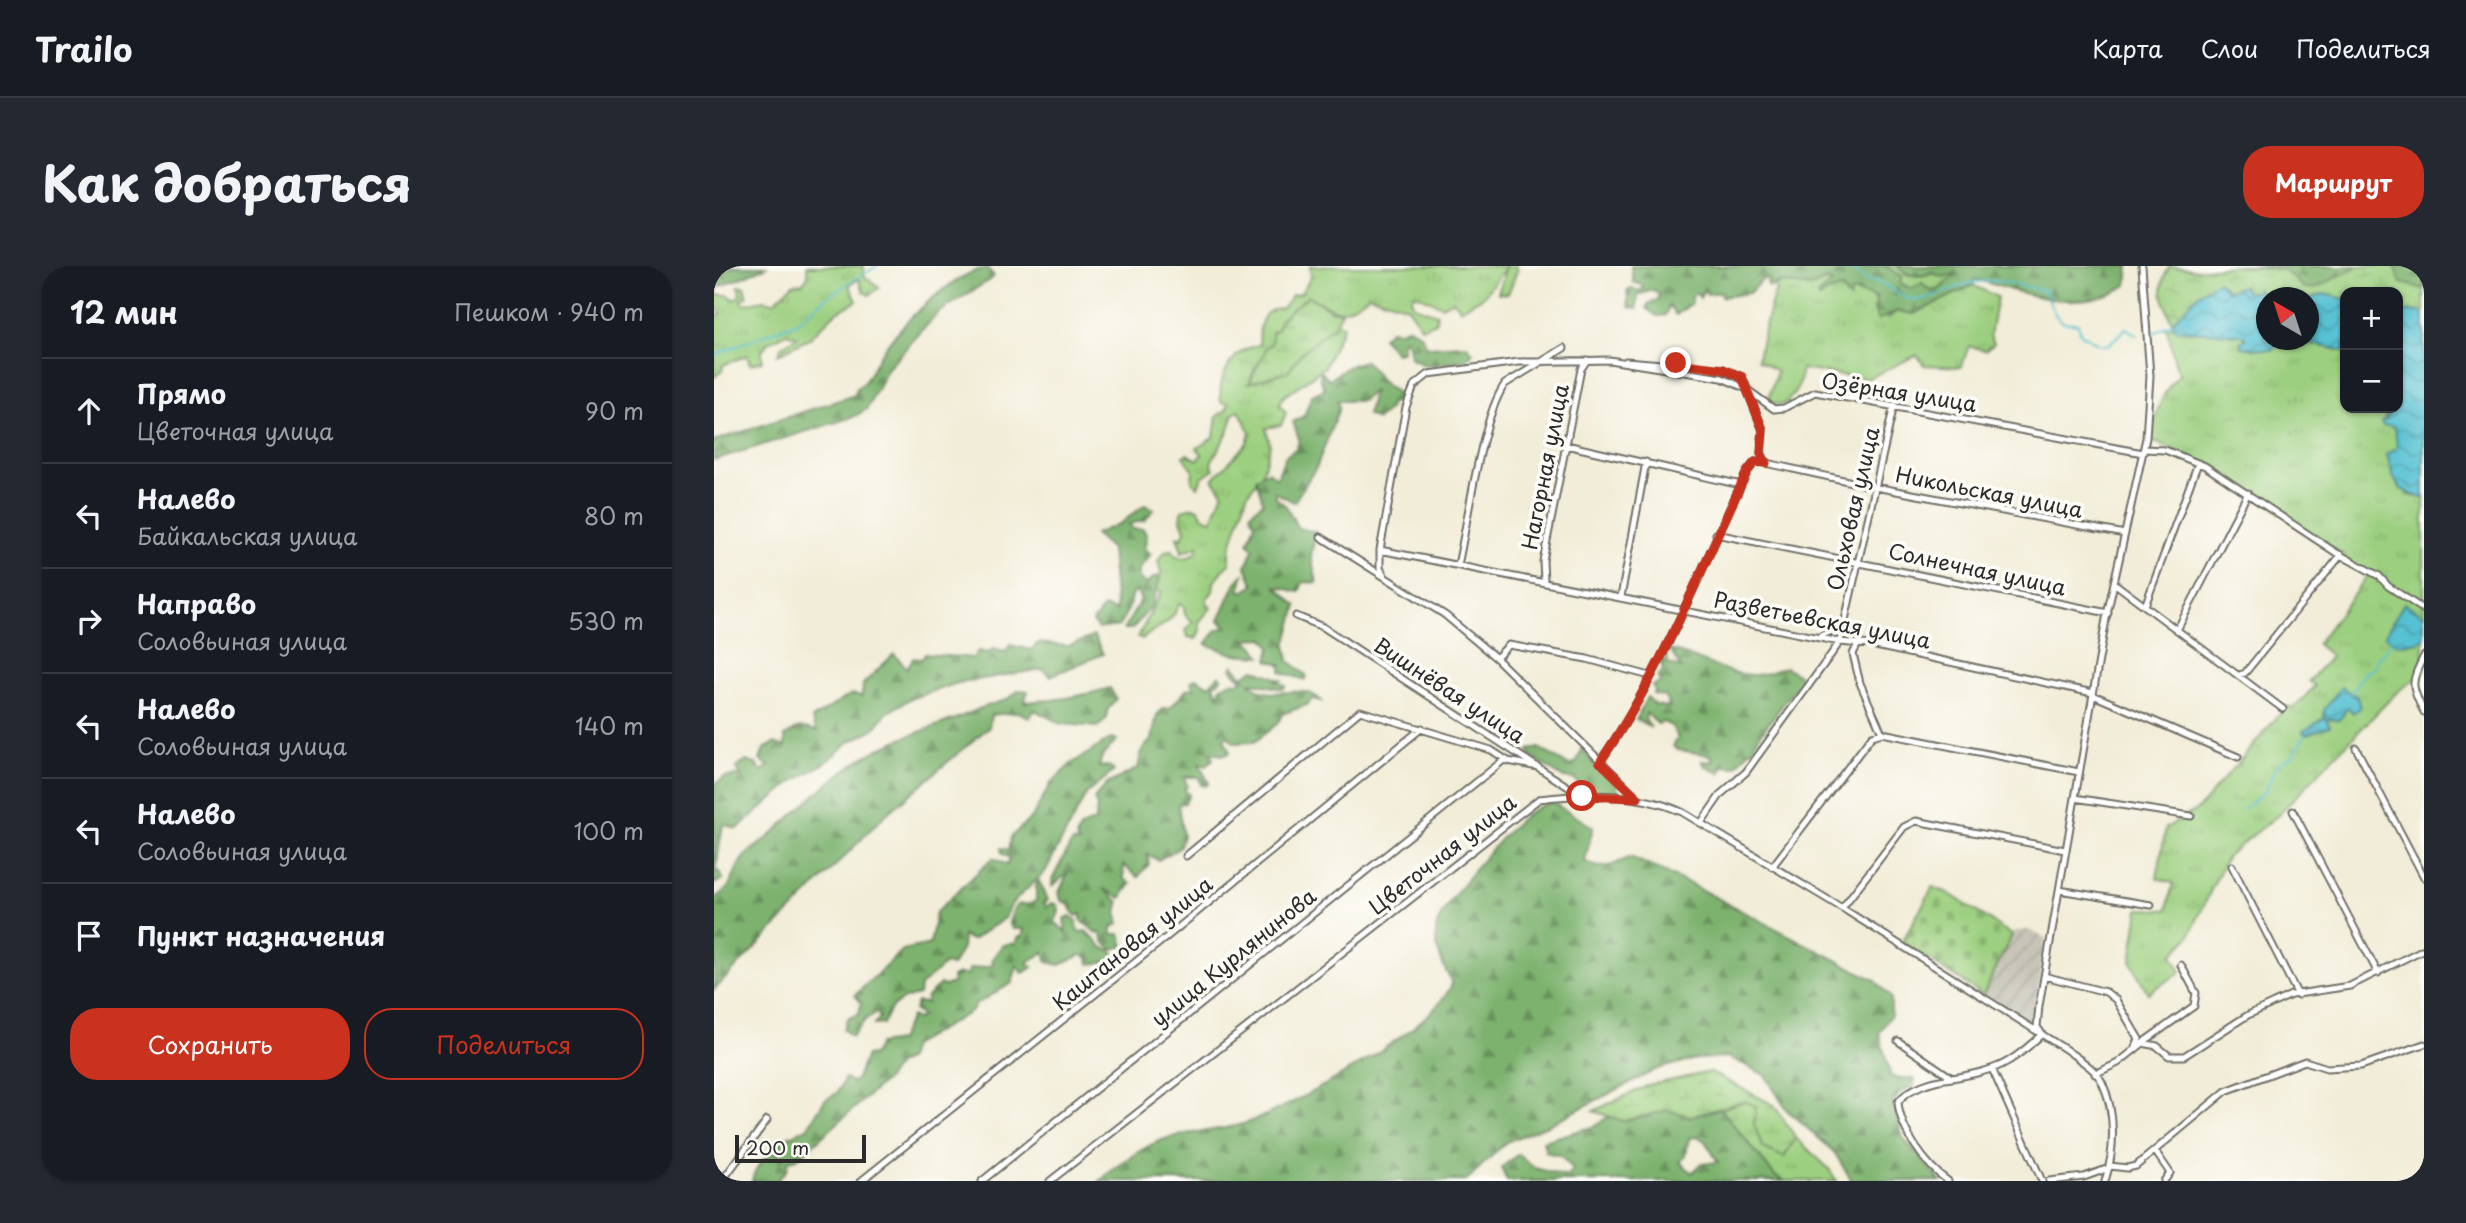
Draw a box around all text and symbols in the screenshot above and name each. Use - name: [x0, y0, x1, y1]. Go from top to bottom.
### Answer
- text: Trailo: [35, 23, 132, 73]
- text: Карта: [2092, 30, 2163, 66]
- text: Слои: [2201, 30, 2258, 66]
- text: Поделиться: [2296, 30, 2431, 66]
- text: Как добраться: [42, 145, 412, 219]
- button: Маршрут: [2243, 146, 2424, 218]
- north arrow: [2256, 287, 2319, 350]
- map controls: [2340, 287, 2403, 413]
- button: +: [2340, 287, 2403, 350]
- text: 12 мин: [70, 289, 178, 334]
- text: Пешком · 940 m: [454, 294, 644, 329]
- route end: [1660, 347, 1691, 378]
- button: −: [2340, 350, 2403, 413]
- street label: Озёрная улица: [1819, 363, 1980, 419]
- text: Прямо: [137, 374, 226, 413]
- street label: Нагорная улица: [1512, 380, 1576, 552]
- icon: ahead: [70, 392, 108, 430]
- text: 90 m: [585, 393, 644, 428]
- text: Цветочная улица: [137, 413, 334, 448]
- street label: Ольховая улица: [1818, 423, 1887, 594]
- street label: Никольская улица: [1893, 457, 2086, 525]
- text: Налево: [137, 479, 235, 518]
- icon: left: [70, 497, 108, 535]
- text: 80 m: [584, 498, 644, 533]
- text: Байкальская улица: [137, 518, 358, 553]
- street label: Солнечная улица: [1886, 534, 2070, 603]
- street label: Разветьевская улица: [1711, 582, 1934, 656]
- text: Направо: [137, 584, 256, 623]
- icon: right: [70, 602, 108, 640]
- text: 530 m: [568, 603, 644, 638]
- text: Соловьиная улица: [137, 623, 347, 658]
- street label: Вишнёвая улица: [1368, 628, 1533, 751]
- text: Налево: [137, 689, 235, 728]
- icon: left: [70, 707, 108, 745]
- text: 140 m: [575, 708, 644, 743]
- text: Соловьиная улица: [137, 728, 347, 763]
- route start: [1566, 780, 1597, 811]
- street label: Цветочная улица: [1361, 785, 1523, 921]
- text: Налево: [137, 794, 235, 833]
- icon: left: [70, 812, 108, 850]
- text: 100 m: [574, 813, 644, 848]
- text: Соловьиная улица: [137, 833, 347, 868]
- street label: Каштановая улица: [1045, 867, 1219, 1017]
- street label: улица Курлянинова: [1143, 880, 1322, 1033]
- text: Пункт назначения: [137, 916, 385, 955]
- icon: arrive: [70, 917, 108, 955]
- button: Сохранить: [70, 1008, 350, 1080]
- button: Поделиться: [364, 1008, 644, 1080]
- scale bar: [735, 1132, 866, 1164]
- text: 200 m: [746, 1133, 809, 1161]

